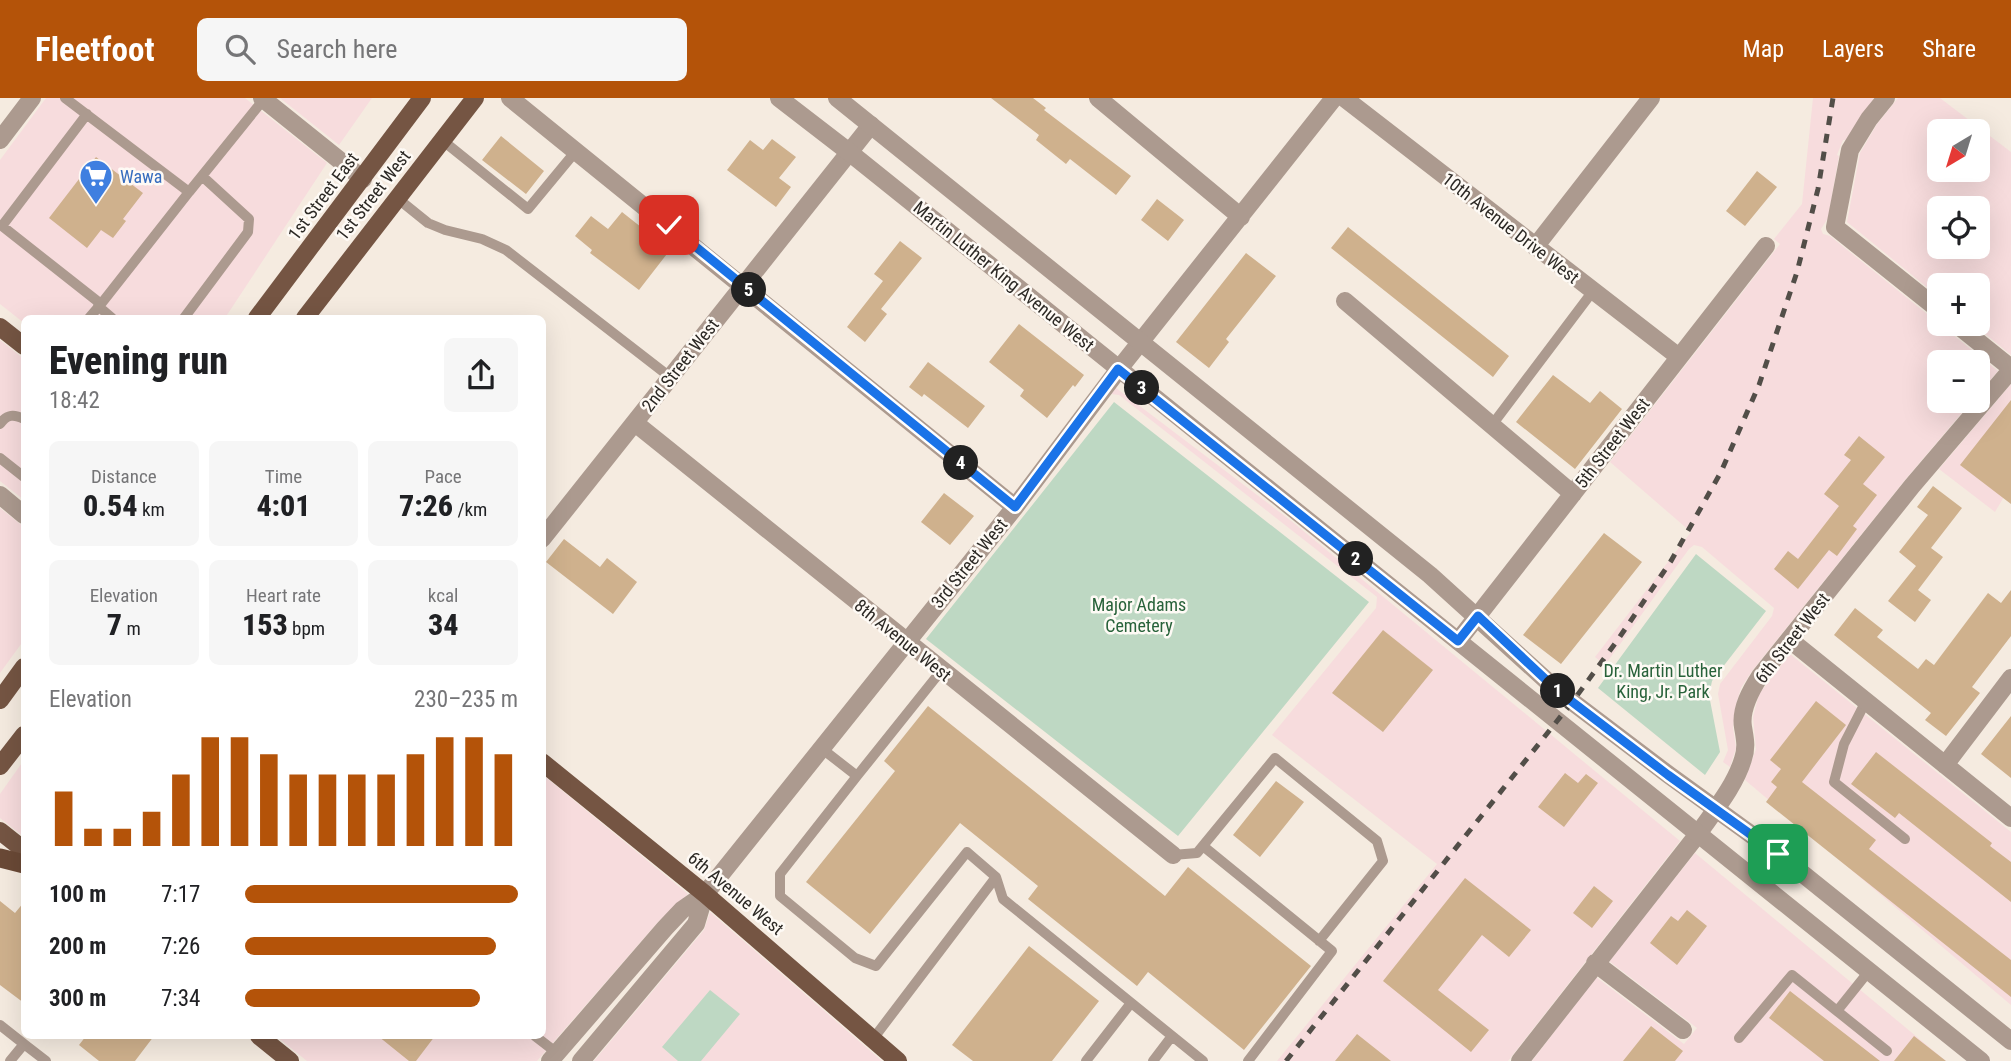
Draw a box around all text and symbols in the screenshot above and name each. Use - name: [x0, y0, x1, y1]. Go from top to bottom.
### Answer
- search box: [197, 18, 687, 81]
- text: Fleetfoot: [35, 30, 155, 69]
- icon: search: [221, 30, 259, 68]
- text: Search here: [277, 34, 397, 64]
- text: Map: [1743, 35, 1784, 63]
- text: Layers: [1822, 35, 1884, 63]
- text: Share: [1922, 35, 1976, 63]
- north arrow: [1927, 119, 1990, 182]
- map controls: [1927, 119, 1990, 413]
- street label: 1st Street West: [331, 146, 415, 244]
- street label: 1st Street East: [283, 148, 363, 244]
- supermarket icon: Wawa: [77, 157, 115, 206]
- place label: Wawa: [120, 166, 162, 187]
- street label: 10th Avenue Drive West: [1439, 168, 1583, 288]
- pin: [639, 195, 699, 255]
- button: locate: [1927, 196, 1990, 259]
- street label: Martin Luther King Avenue West: [909, 197, 1099, 355]
- icon: check: [650, 206, 688, 244]
- pin: 5: [732, 272, 766, 308]
- button: +: [1927, 273, 1990, 336]
- text: 5: [744, 278, 753, 301]
- street label: 2nd Street West: [637, 314, 723, 416]
- button: share: [444, 338, 518, 412]
- text: Evening run: [49, 339, 228, 383]
- button: −: [1927, 350, 1990, 413]
- pin: 3: [1124, 370, 1160, 406]
- text: 3: [1137, 376, 1146, 399]
- text: 18:42: [49, 387, 100, 414]
- street label: 5th Street West: [1570, 394, 1654, 492]
- pin: 4: [944, 446, 978, 480]
- text: 4: [956, 451, 965, 474]
- text: Distance: [91, 465, 157, 488]
- text: Time: [265, 465, 302, 488]
- text: Pace: [425, 465, 462, 488]
- text: 0.54: [83, 488, 138, 523]
- text: 4:01: [256, 488, 311, 523]
- text: 7:26: [399, 488, 453, 523]
- text: km: [138, 498, 165, 521]
- text: /km: [453, 498, 487, 521]
- street label: 3rd Street West: [927, 514, 1011, 612]
- pin: 2: [1338, 542, 1374, 576]
- text: 2: [1351, 547, 1360, 570]
- text: Elevation: [90, 584, 158, 607]
- text: Heart rate: [246, 584, 321, 607]
- text: kcal: [428, 584, 458, 607]
- street label: 6th Street West: [1750, 589, 1834, 687]
- park label: Major Adams Cemetery: [1092, 594, 1186, 636]
- street label: 8th Avenue West: [850, 595, 956, 685]
- text: 7: [107, 607, 122, 642]
- text: 153: [242, 607, 288, 642]
- text: 34: [428, 607, 458, 642]
- text: m: [122, 617, 141, 640]
- text: bpm: [288, 617, 325, 640]
- park label: Dr. Martin Luther King, Jr. Park: [1604, 660, 1723, 702]
- pin: 1: [1540, 674, 1576, 708]
- text: 1: [1553, 679, 1562, 702]
- text: Elevation: [49, 686, 132, 713]
- text: 230–235 m: [414, 686, 518, 713]
- pin: [1748, 824, 1808, 884]
- icon: arrive: [1759, 835, 1797, 873]
- street label: 6th Avenue West: [684, 847, 788, 939]
- text: 100 m: [49, 881, 106, 908]
- text: 7:17: [161, 881, 200, 908]
- text: 200 m: [49, 933, 106, 960]
- text: 7:26: [161, 933, 200, 960]
- text: 300 m: [49, 985, 106, 1012]
- text: 7:34: [161, 985, 200, 1012]

